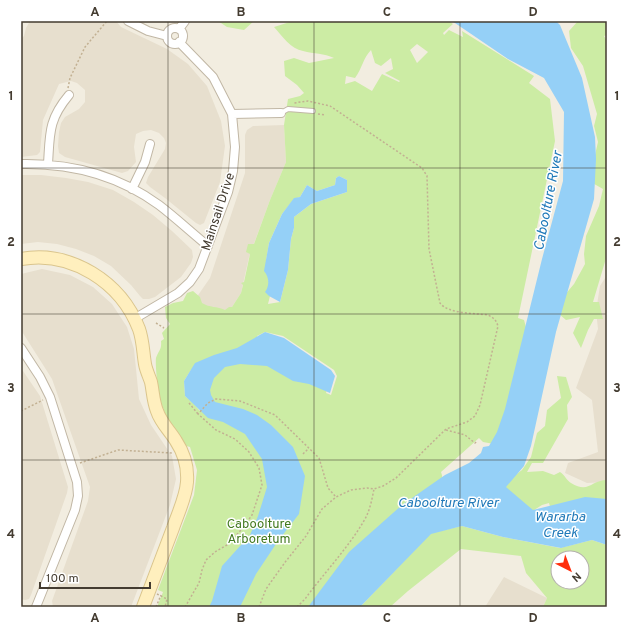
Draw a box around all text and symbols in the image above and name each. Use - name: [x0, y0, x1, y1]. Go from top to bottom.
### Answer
- text: A: [90, 5, 100, 21]
- text: B: [237, 5, 246, 21]
- text: C: [383, 5, 391, 21]
- text: D: [528, 5, 538, 21]
- text: 1: [8, 89, 14, 105]
- text: 1: [614, 89, 620, 105]
- water label: Caboolture River: [531, 148, 567, 252]
- street label: Mainsail Drive: [199, 171, 239, 253]
- text: 2: [7, 235, 15, 251]
- text: 2: [613, 235, 621, 251]
- text: 3: [7, 381, 15, 397]
- text: 3: [613, 381, 621, 397]
- water label: Caboolture River: [397, 495, 500, 512]
- water label: Wararba Creek: [535, 509, 586, 542]
- park label: Caboolture Arboretum: [227, 517, 291, 548]
- text: 4: [7, 527, 15, 543]
- text: 4: [613, 527, 621, 543]
- north arrow: [550, 550, 590, 590]
- scale bar: [40, 564, 150, 590]
- text: N: [568, 569, 584, 585]
- text: 100 m: [46, 571, 79, 587]
- text: A: [90, 611, 100, 627]
- text: B: [237, 611, 246, 627]
- text: C: [383, 611, 391, 627]
- text: D: [528, 611, 538, 627]

